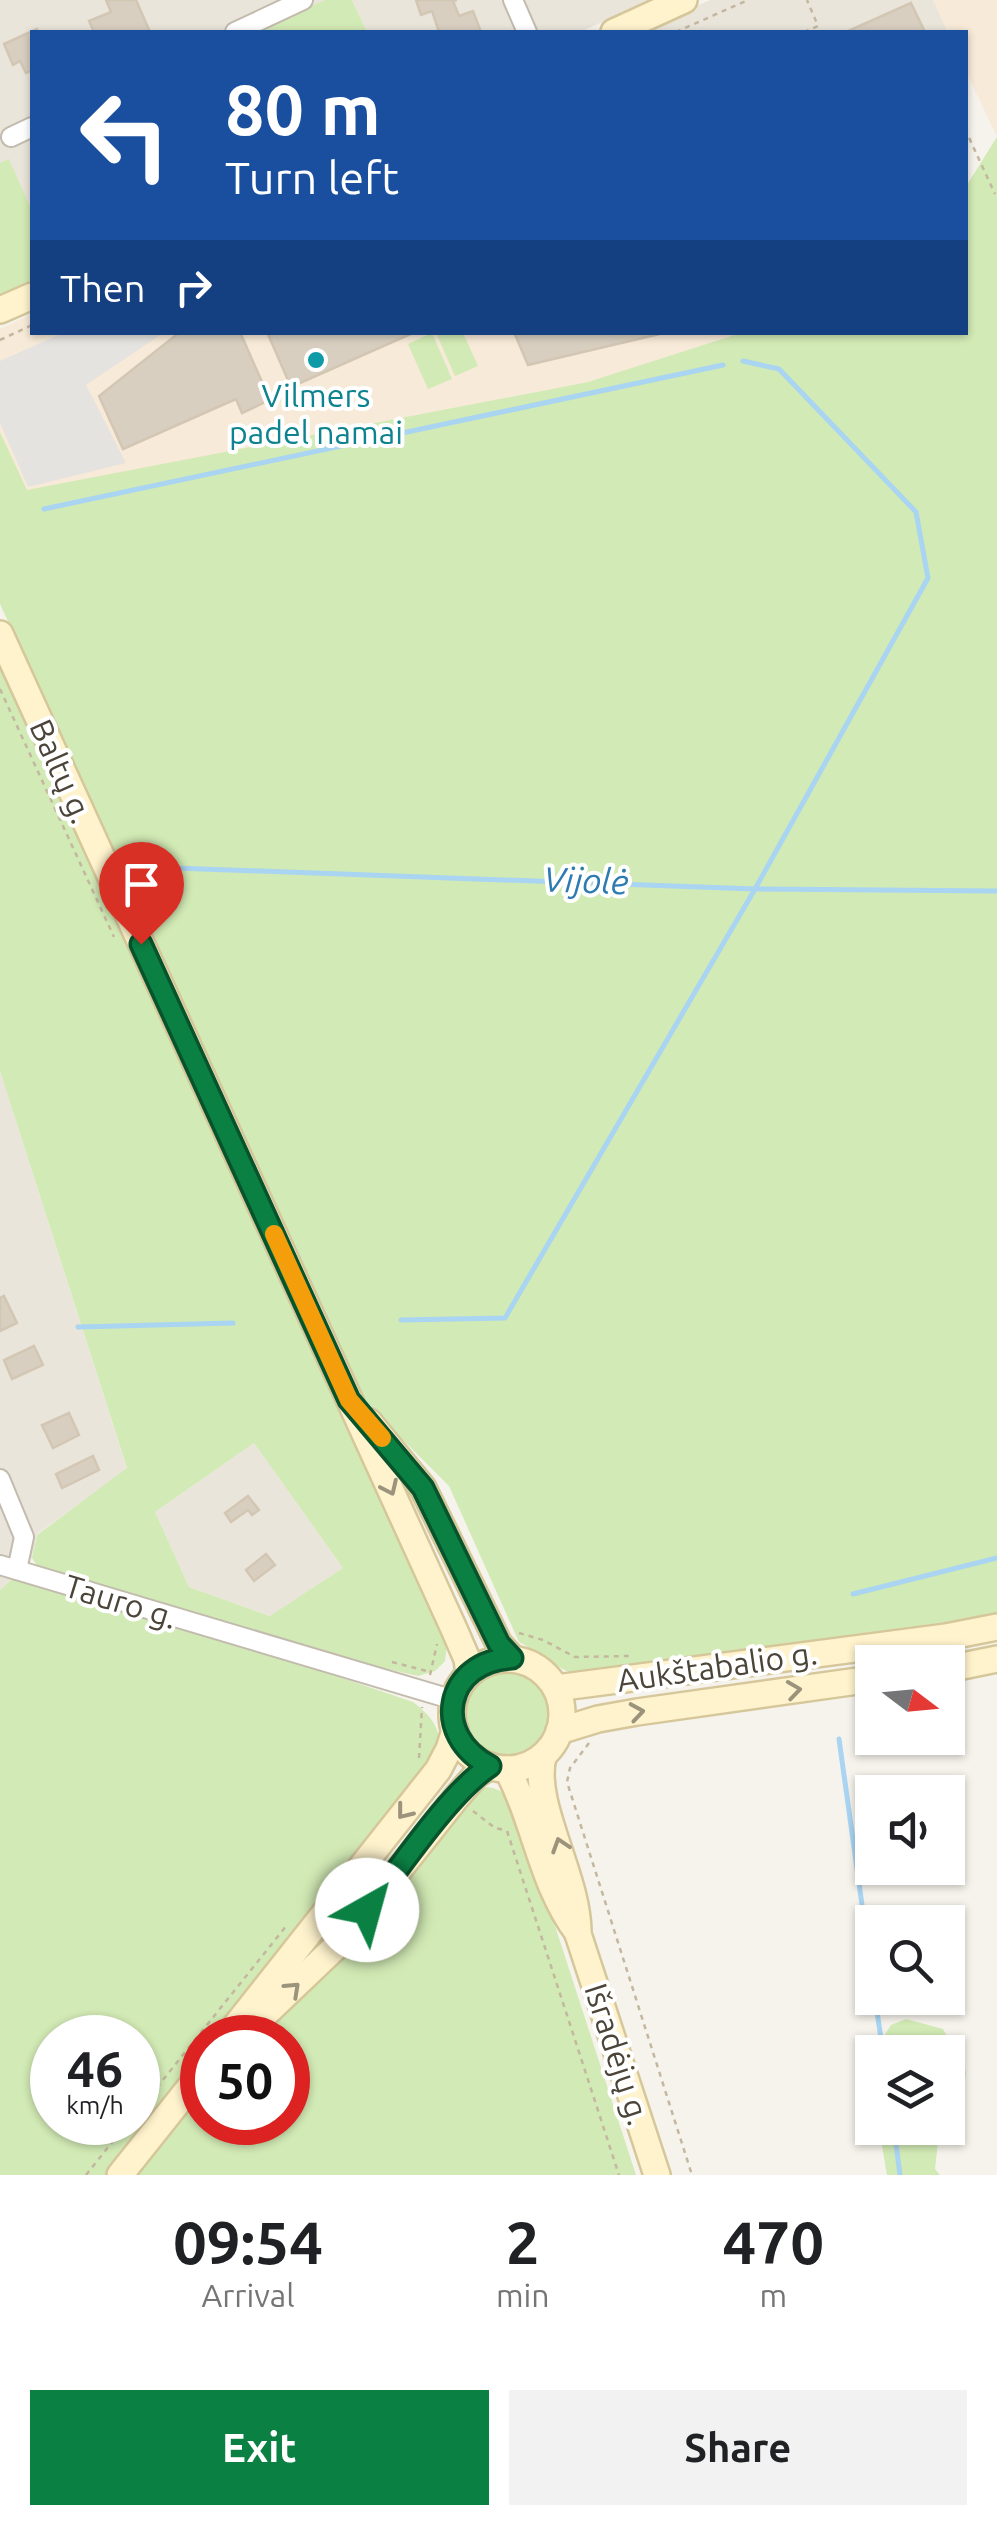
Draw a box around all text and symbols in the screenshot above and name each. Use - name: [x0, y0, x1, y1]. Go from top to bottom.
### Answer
- icon: left: [60, 70, 190, 200]
- text: 80 m: [225, 70, 381, 148]
- text: Turn left: [225, 152, 399, 203]
- icon: right: [166, 260, 221, 315]
- text: Then: [60, 267, 146, 309]
- marker: Vilmers padel namai: [305, 349, 327, 371]
- place label: Vilmers padel namai: [229, 377, 403, 450]
- street label: Baltų g.: [23, 714, 101, 828]
- pin: [99, 842, 184, 945]
- icon: arrive: [114, 857, 169, 912]
- water label: Vijolė: [543, 859, 630, 901]
- one-way arrow: [378, 1478, 398, 1496]
- street label: Tauro g.: [60, 1567, 182, 1635]
- street label: Aukštabalio g.: [615, 1634, 819, 1698]
- north arrow: [855, 1645, 965, 1755]
- map controls: [855, 1645, 965, 2145]
- one-way arrow: [787, 1680, 803, 1701]
- one-way arrow: [629, 1703, 645, 1724]
- button: sound: [855, 1775, 965, 1885]
- one-way arrow: [398, 1801, 416, 1819]
- one-way arrow: [551, 1837, 571, 1854]
- position arrow: [315, 1858, 419, 1962]
- button: search: [855, 1905, 965, 2015]
- street label: Išradėjų g.: [578, 1979, 658, 2129]
- one-way arrow: [282, 1983, 300, 2001]
- speed limit sign: 50: [180, 2015, 310, 2145]
- button: layers: [855, 2035, 965, 2145]
- text: 46: [67, 2040, 123, 2096]
- text: km/h: [66, 2091, 124, 2119]
- text: 09:54: [173, 2208, 323, 2275]
- text: 2: [506, 2208, 540, 2275]
- text: 470: [723, 2208, 824, 2275]
- text: Arrival: [201, 2277, 295, 2313]
- text: min: [496, 2277, 550, 2313]
- text: m: [759, 2277, 787, 2313]
- button: Exit: [30, 2390, 489, 2505]
- button: Share: [509, 2390, 967, 2505]

